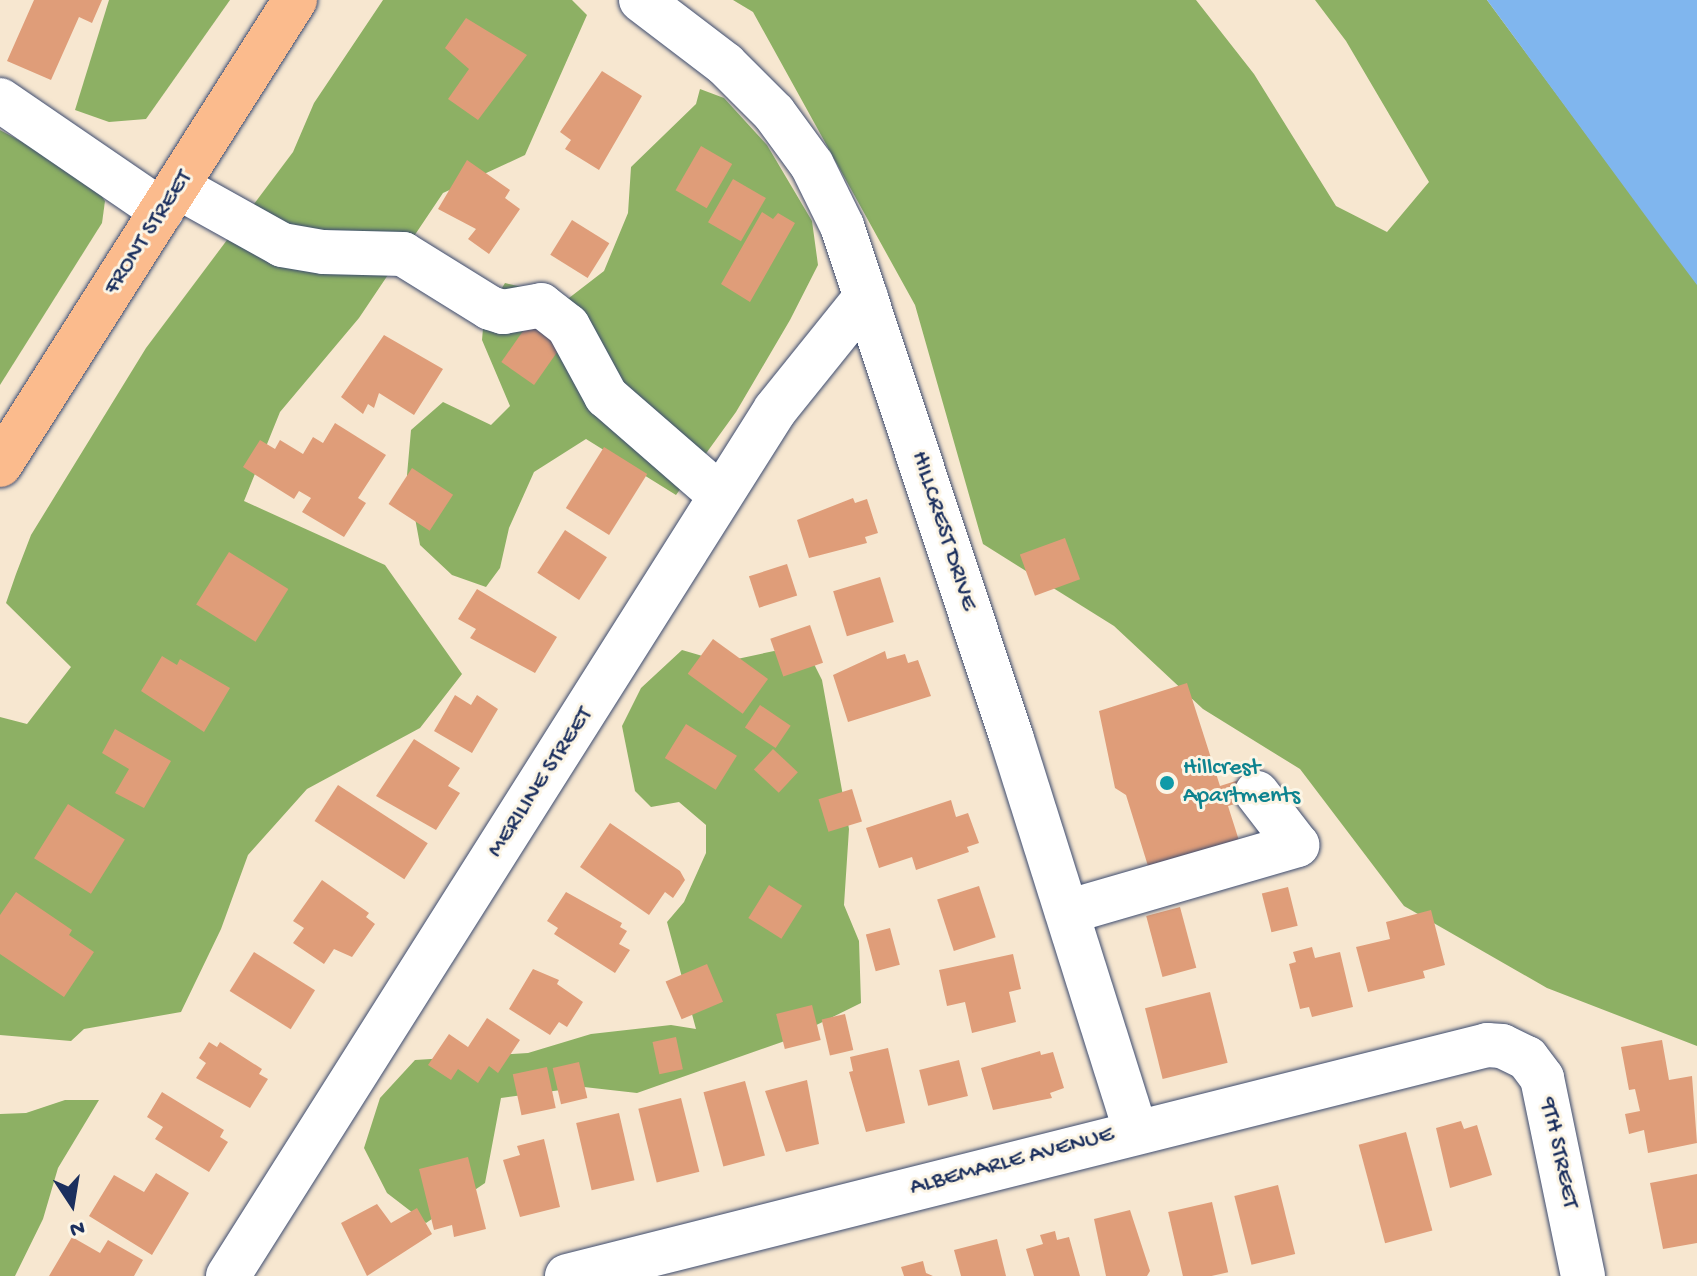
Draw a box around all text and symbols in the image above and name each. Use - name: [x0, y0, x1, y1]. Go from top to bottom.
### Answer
- street label: FRONT STREET: [98, 166, 200, 300]
- street label: HILLCREST DRIVE: [904, 448, 982, 614]
- street label: MERILINE STREET: [482, 703, 600, 863]
- place label: Hillcrest Apartments: [1183, 755, 1300, 811]
- marker: Hillcrest Apartments: [1158, 774, 1176, 792]
- street label: 9TH STREET: [1532, 1095, 1584, 1211]
- street label: ALBEMARLE AVENUE: [907, 1121, 1117, 1203]
- north arrow: [32, 1164, 112, 1244]
- text: N: [67, 1213, 87, 1242]

